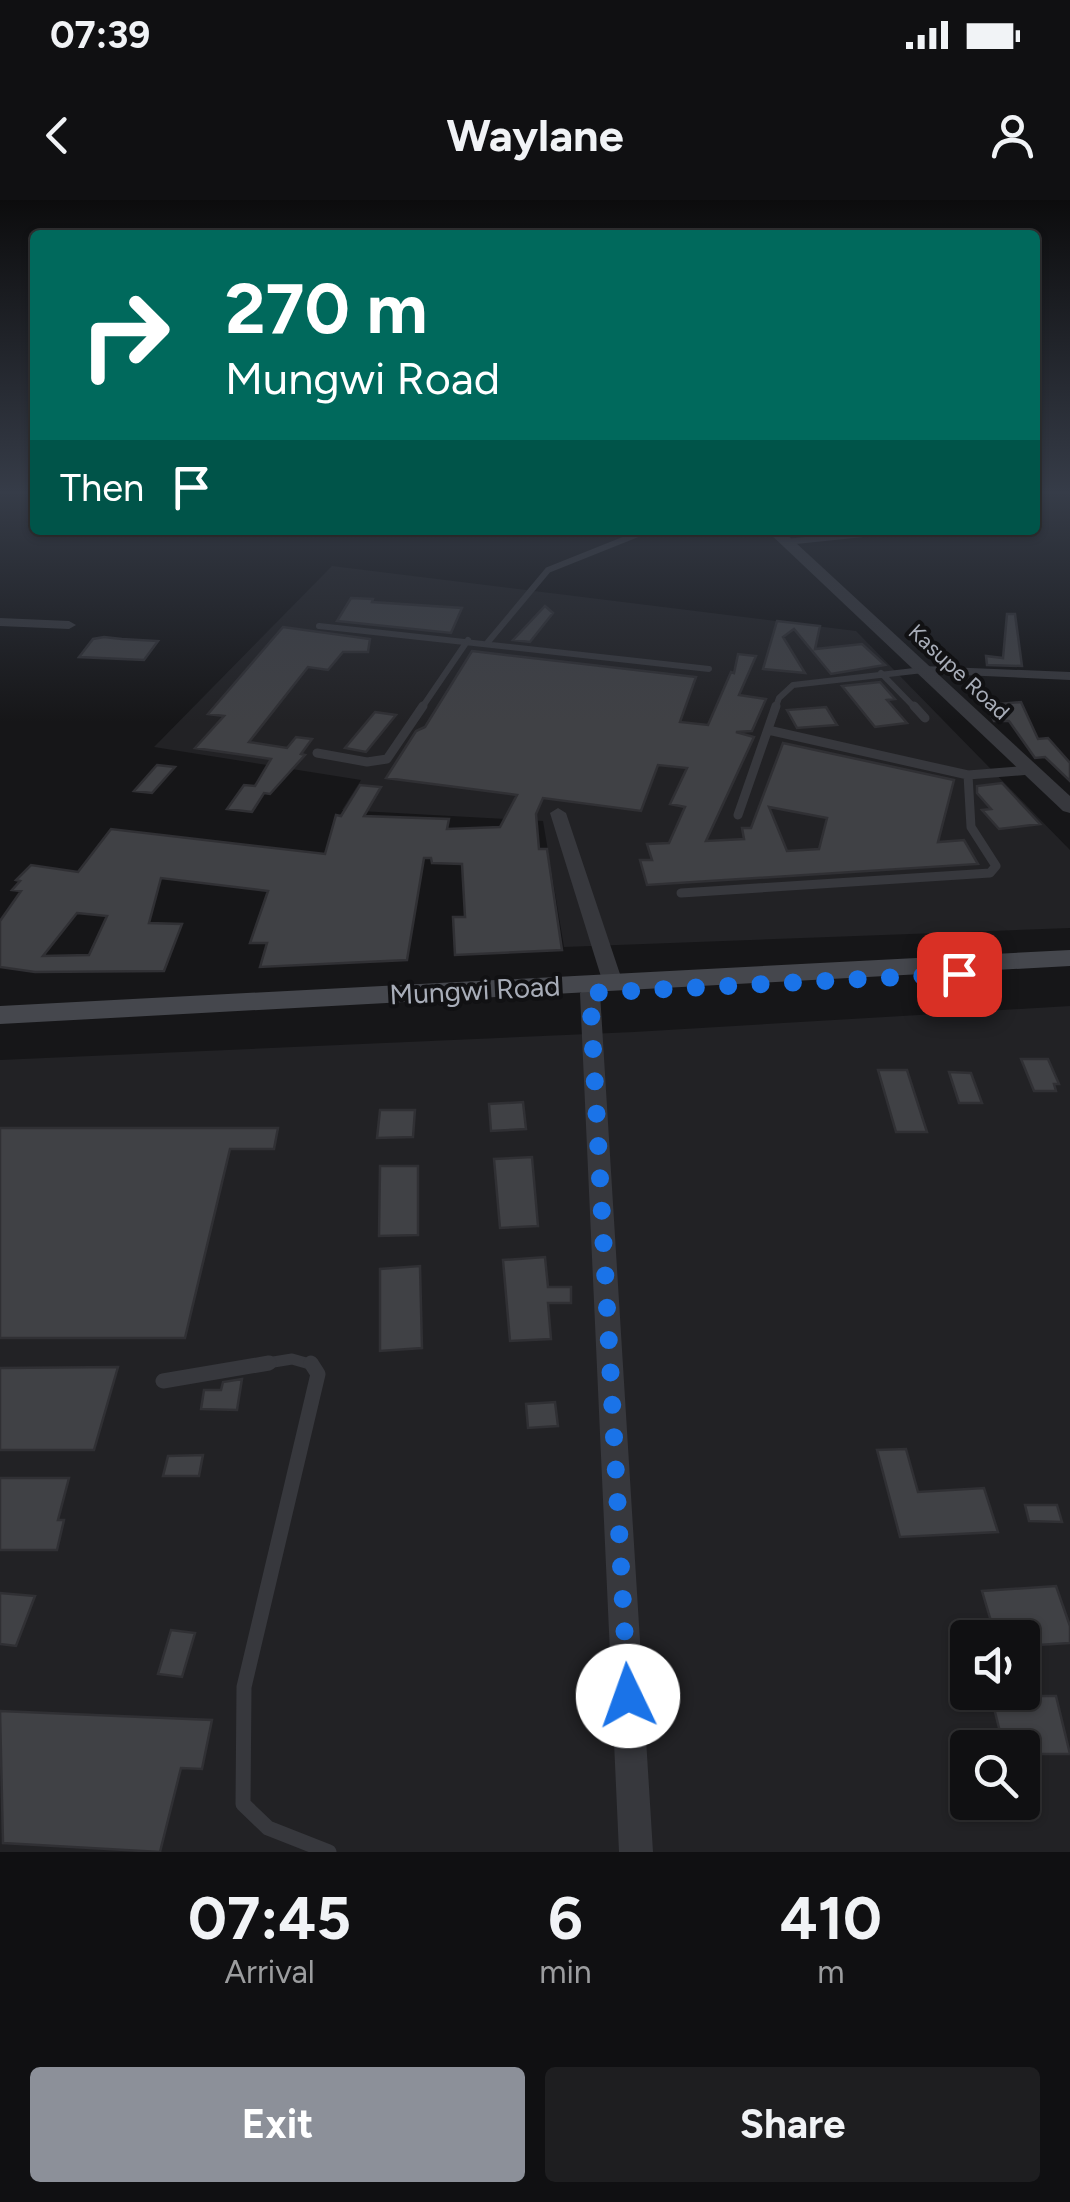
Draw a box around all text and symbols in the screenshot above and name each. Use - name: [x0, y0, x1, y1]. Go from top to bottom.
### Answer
- text: 07:39: [50, 12, 150, 58]
- icon: back: [30, 108, 85, 163]
- text: Waylane: [446, 108, 624, 162]
- icon: person: [985, 108, 1040, 163]
- text: 270 m: [225, 266, 428, 351]
- icon: right: [60, 270, 190, 400]
- text: Mungwi Road: [225, 351, 500, 405]
- icon: arrive: [164, 460, 219, 515]
- text: Then: [60, 465, 144, 511]
- street label: Kasupe Road: [903, 618, 1015, 726]
- pin: [917, 932, 1002, 1017]
- icon: arrive: [932, 947, 987, 1002]
- street label: Mungwi Road: [389, 969, 561, 1011]
- map controls: [950, 1620, 1040, 1820]
- button: sound: [950, 1620, 1040, 1710]
- position arrow: [576, 1644, 680, 1748]
- button: search: [950, 1730, 1040, 1820]
- text: 07:45: [188, 1882, 351, 1954]
- text: 6: [548, 1882, 583, 1954]
- text: 410: [780, 1882, 882, 1954]
- text: Arrival: [224, 1953, 315, 1991]
- text: min: [539, 1953, 592, 1991]
- text: m: [817, 1953, 844, 1991]
- button: Exit: [30, 2067, 525, 2182]
- button: Share: [545, 2067, 1040, 2182]

